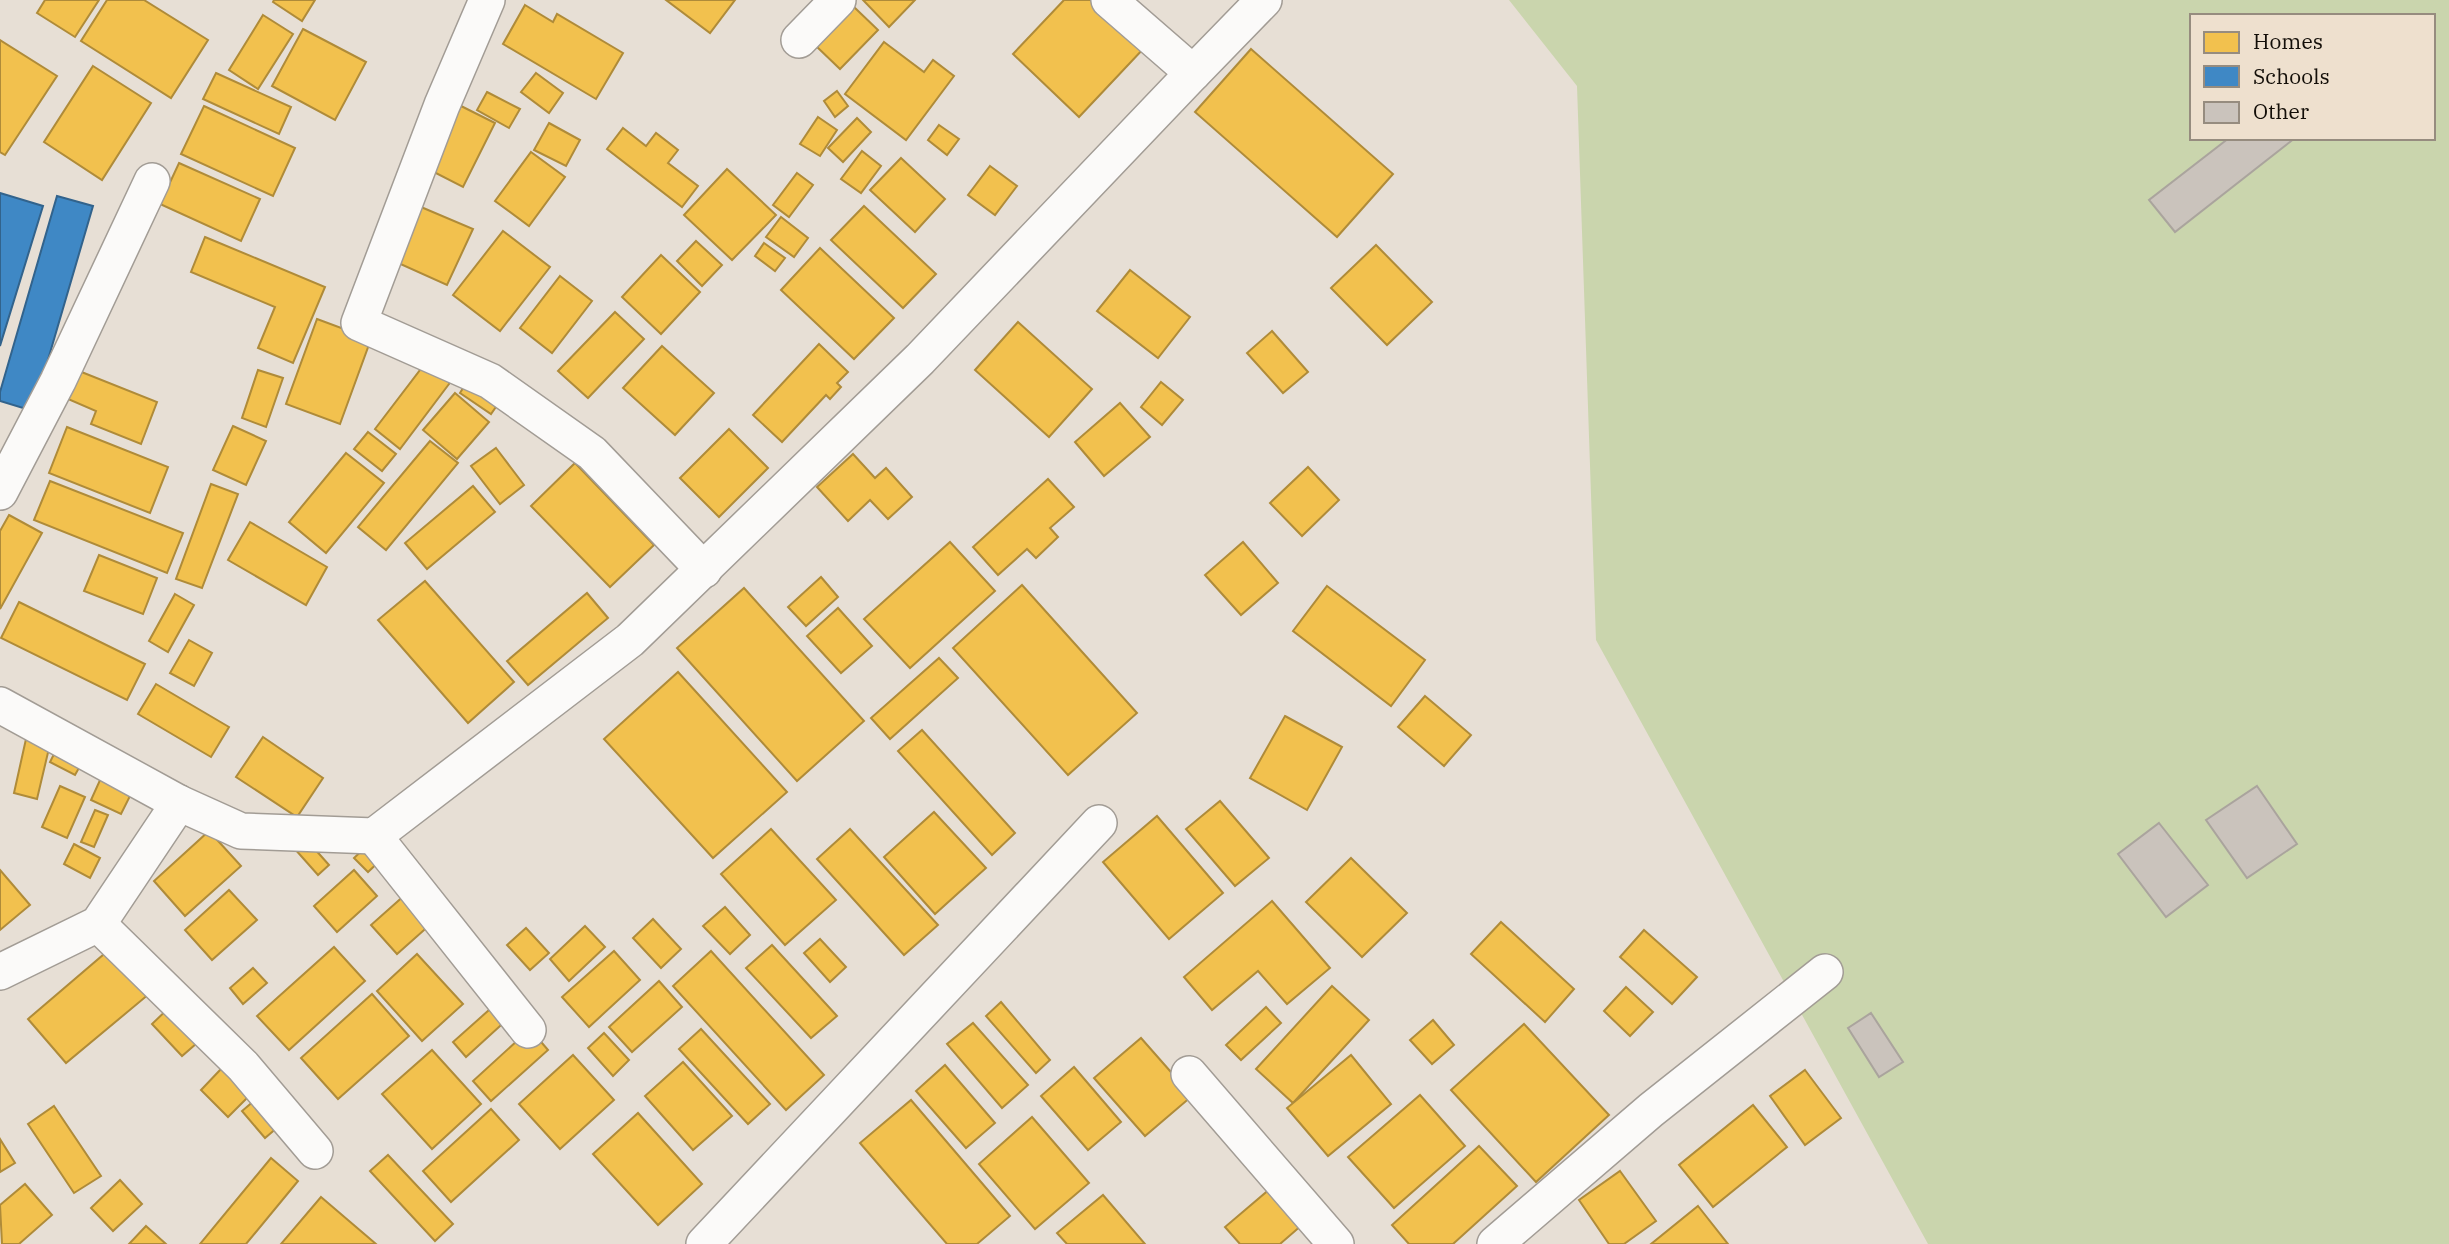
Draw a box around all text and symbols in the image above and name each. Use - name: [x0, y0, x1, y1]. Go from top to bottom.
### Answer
- legend: [2190, 14, 2435, 140]
- text: Homes: [2253, 27, 2323, 55]
- text: Schools: [2253, 62, 2330, 90]
- text: Other: [2253, 97, 2310, 125]

